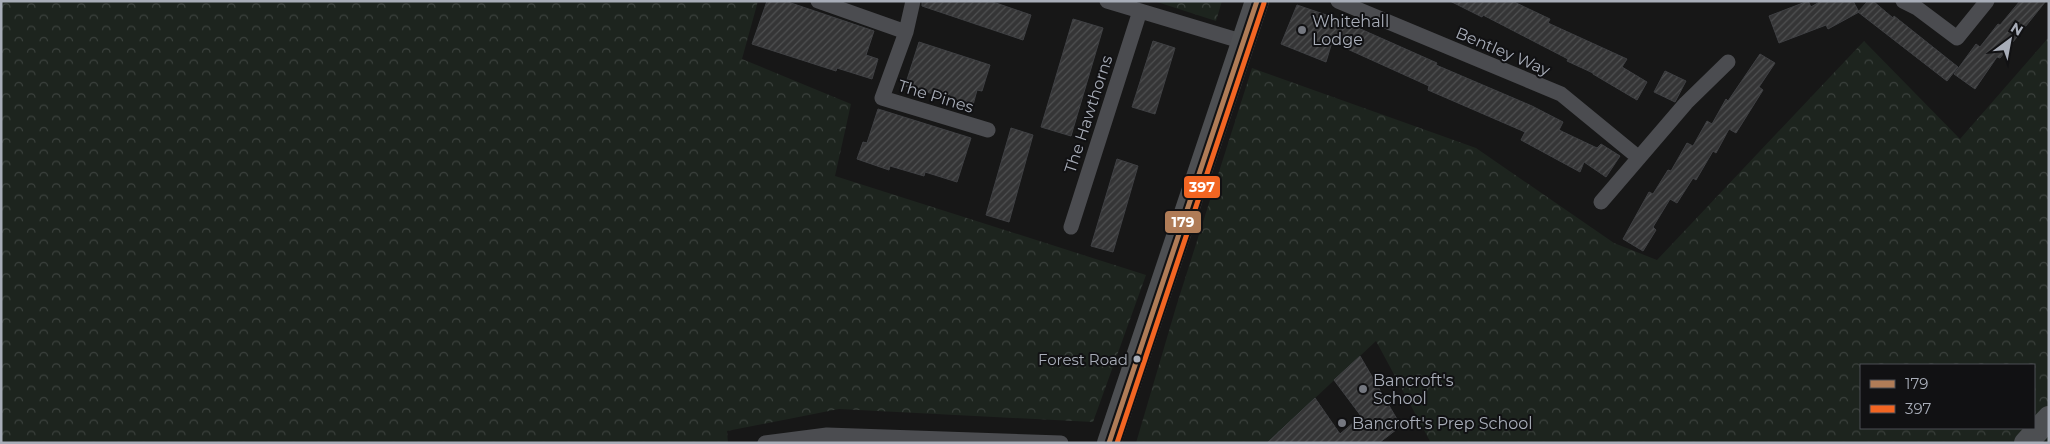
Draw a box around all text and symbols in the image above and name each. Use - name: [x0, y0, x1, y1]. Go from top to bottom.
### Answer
- place label: Whitehall Lodge: [1312, 12, 1389, 49]
- north arrow: [1985, 15, 2035, 65]
- text: N: [2007, 18, 2026, 40]
- street label: Bentley Way: [1453, 23, 1553, 80]
- marker: Whitehall Lodge: [1296, 24, 1308, 36]
- street label: The Hawthorns: [1061, 53, 1117, 175]
- street label: The Pines: [896, 76, 976, 117]
- line badge: 397: [1183, 175, 1221, 199]
- text: 397: [1188, 178, 1215, 196]
- line badge: 179: [1164, 210, 1202, 234]
- text: 179: [1171, 213, 1195, 231]
- place label: Forest Road: [1038, 350, 1128, 369]
- marker: Forest Road: [1132, 354, 1142, 364]
- legend: [1860, 364, 2035, 429]
- place label: Bancroft's School: [1373, 371, 1454, 408]
- text: 179: [1905, 374, 1928, 393]
- marker: Bancroft's School: [1357, 383, 1369, 395]
- text: 397: [1905, 399, 1931, 418]
- place label: Bancroft's Prep School: [1352, 414, 1533, 433]
- marker: Bancroft's Prep School: [1336, 417, 1348, 429]

